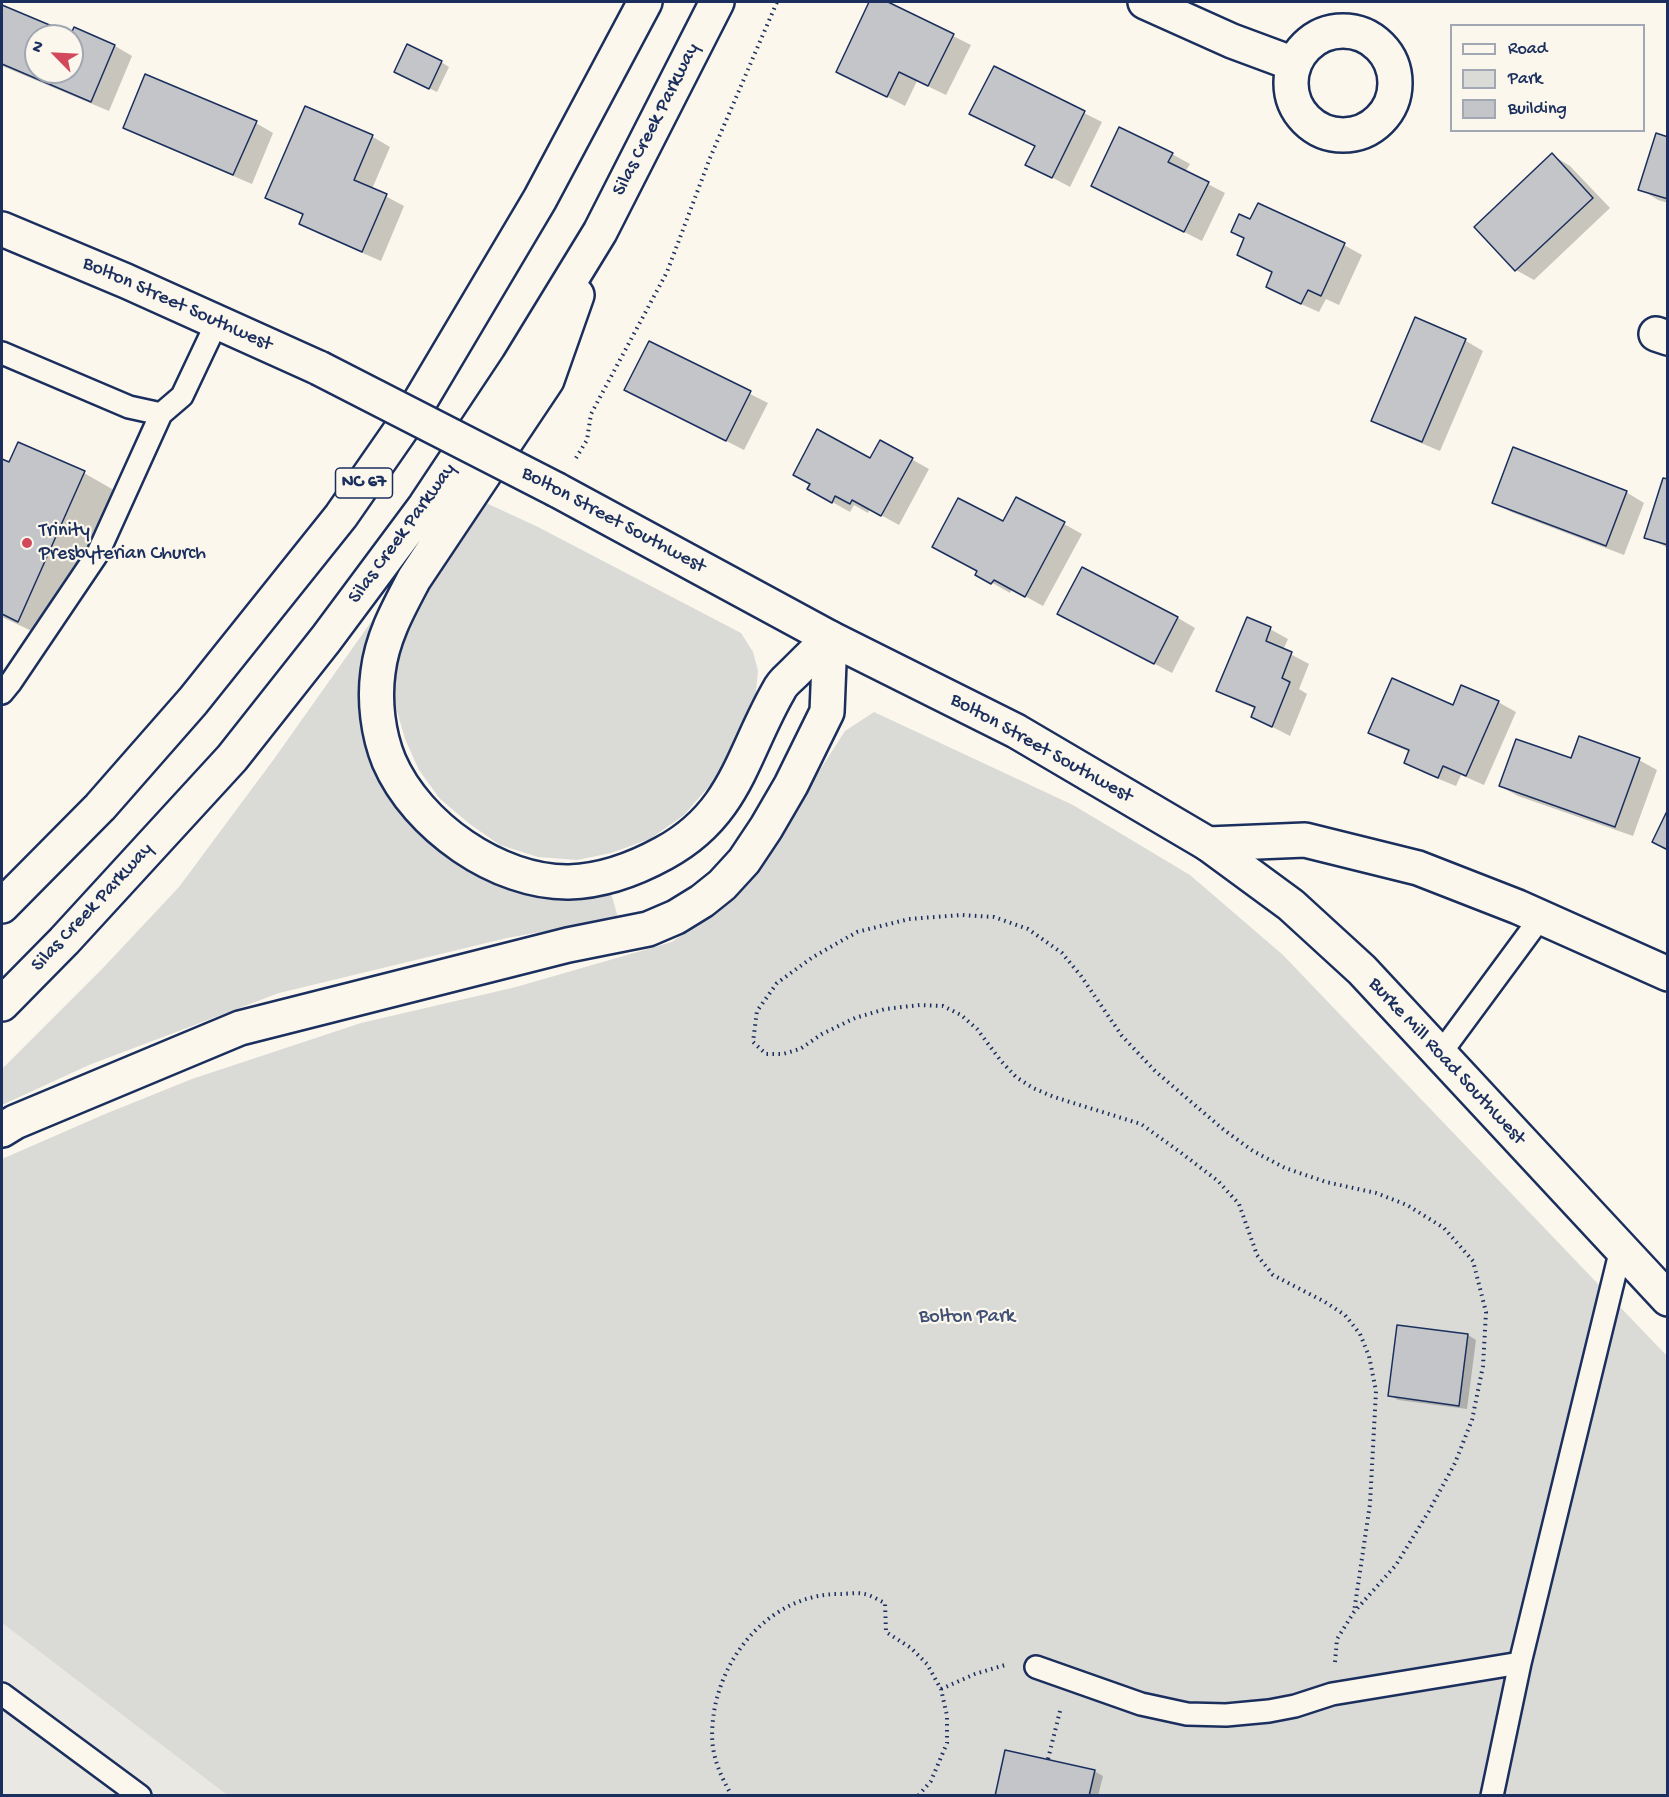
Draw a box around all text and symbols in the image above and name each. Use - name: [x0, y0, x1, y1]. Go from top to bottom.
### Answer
- north arrow: [24, 24, 84, 84]
- legend: [1450, 24, 1645, 132]
- text: N: [28, 39, 50, 56]
- text: Road: [1508, 39, 1547, 60]
- street label: Silas Creek Parkway: [608, 40, 706, 200]
- text: Park: [1508, 69, 1542, 90]
- text: Building: [1508, 99, 1567, 120]
- street label: Bolton Street Southwest: [78, 252, 276, 358]
- street label: Silas Creek Parkway: [344, 459, 462, 609]
- street label: Bolton Street Southwest: [517, 462, 709, 580]
- road number: NC 67: [336, 468, 392, 498]
- place label: Trinity Presbyterian Church: [39, 520, 206, 567]
- marker: Trinity Presbyterian Church: [20, 536, 34, 550]
- street label: Bolton Street Southwest: [945, 689, 1137, 809]
- street label: Silas Creek Parkway: [27, 838, 159, 978]
- street label: Burke Mill Road Southwest: [1362, 973, 1530, 1151]
- park label: Bolton Park: [919, 1306, 1015, 1330]

